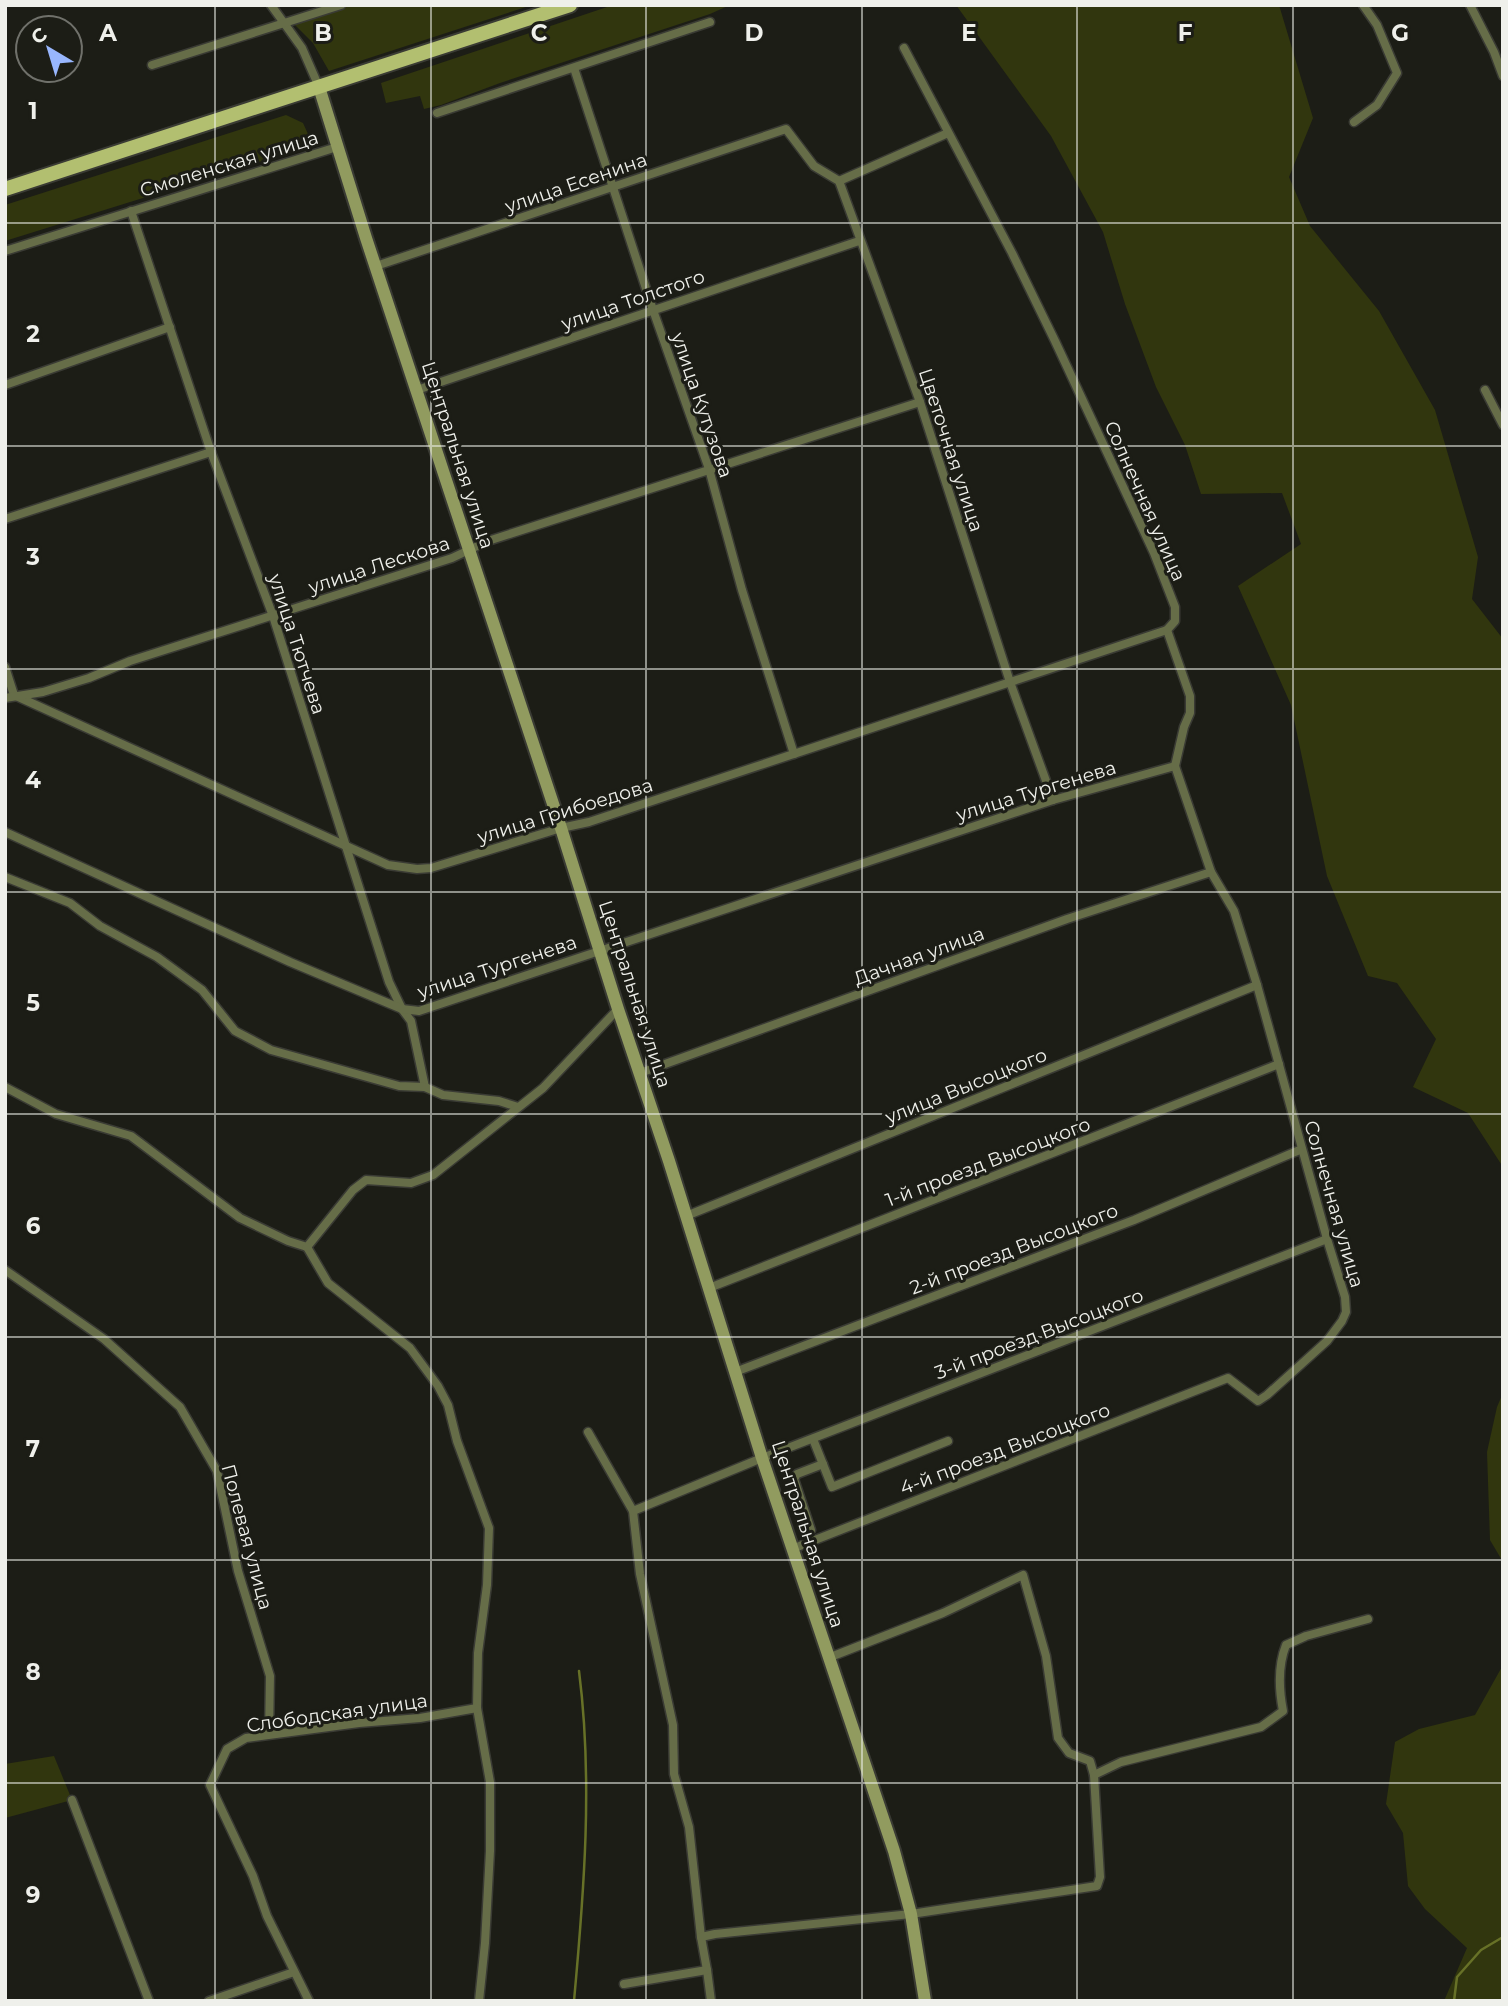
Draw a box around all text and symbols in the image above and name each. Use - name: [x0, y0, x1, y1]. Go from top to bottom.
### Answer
- north arrow: [14, 14, 84, 84]
- text: A: [98, 19, 117, 47]
- text: B: [314, 19, 332, 47]
- text: C: [531, 19, 548, 47]
- text: D: [745, 19, 764, 47]
- text: E: [961, 19, 977, 47]
- text: F: [1178, 19, 1193, 47]
- text: G: [1391, 19, 1409, 47]
- text: С: [26, 23, 52, 49]
- text: 1: [28, 97, 38, 125]
- street label: Смоленская улица: [137, 126, 321, 202]
- street label: улица Есенина: [501, 148, 650, 218]
- street label: улица Толстого: [557, 265, 708, 336]
- text: 2: [26, 320, 40, 348]
- street label: улица Кутузова: [666, 328, 738, 481]
- street label: Центральная улица: [417, 359, 499, 551]
- street label: Цветочная улица: [914, 365, 988, 535]
- street label: Солнечная улица: [1099, 417, 1191, 585]
- street label: улица Лескова: [305, 531, 452, 599]
- text: 3: [25, 543, 40, 571]
- street label: улица Тютчева: [263, 570, 330, 717]
- street label: улица Тургенева: [952, 756, 1119, 827]
- text: 4: [25, 766, 41, 794]
- street label: улица Грибоедова: [474, 773, 655, 849]
- street label: Центральная улица: [594, 898, 676, 1090]
- street label: Дачная улица: [851, 922, 987, 990]
- street label: улица Тургенева: [414, 930, 579, 1004]
- text: 5: [26, 989, 40, 1017]
- street label: улица Высоцкого: [881, 1043, 1050, 1129]
- street label: 1-й проезд Высоцкого: [882, 1112, 1094, 1212]
- street label: Солнечная улица: [1299, 1118, 1369, 1290]
- street label: 2-й проезд Высоцкого: [907, 1199, 1121, 1299]
- text: 6: [26, 1212, 41, 1240]
- street label: 3-й проезд Высоцкого: [932, 1284, 1146, 1384]
- street label: 4-й проезд Высоцкого: [897, 1398, 1113, 1500]
- text: 7: [26, 1435, 40, 1463]
- street label: Центральная улица: [767, 1438, 849, 1630]
- street label: Полевая улица: [216, 1462, 278, 1612]
- text: 8: [25, 1658, 41, 1686]
- street label: Слободская улица: [245, 1689, 429, 1737]
- text: 9: [26, 1881, 40, 1909]

